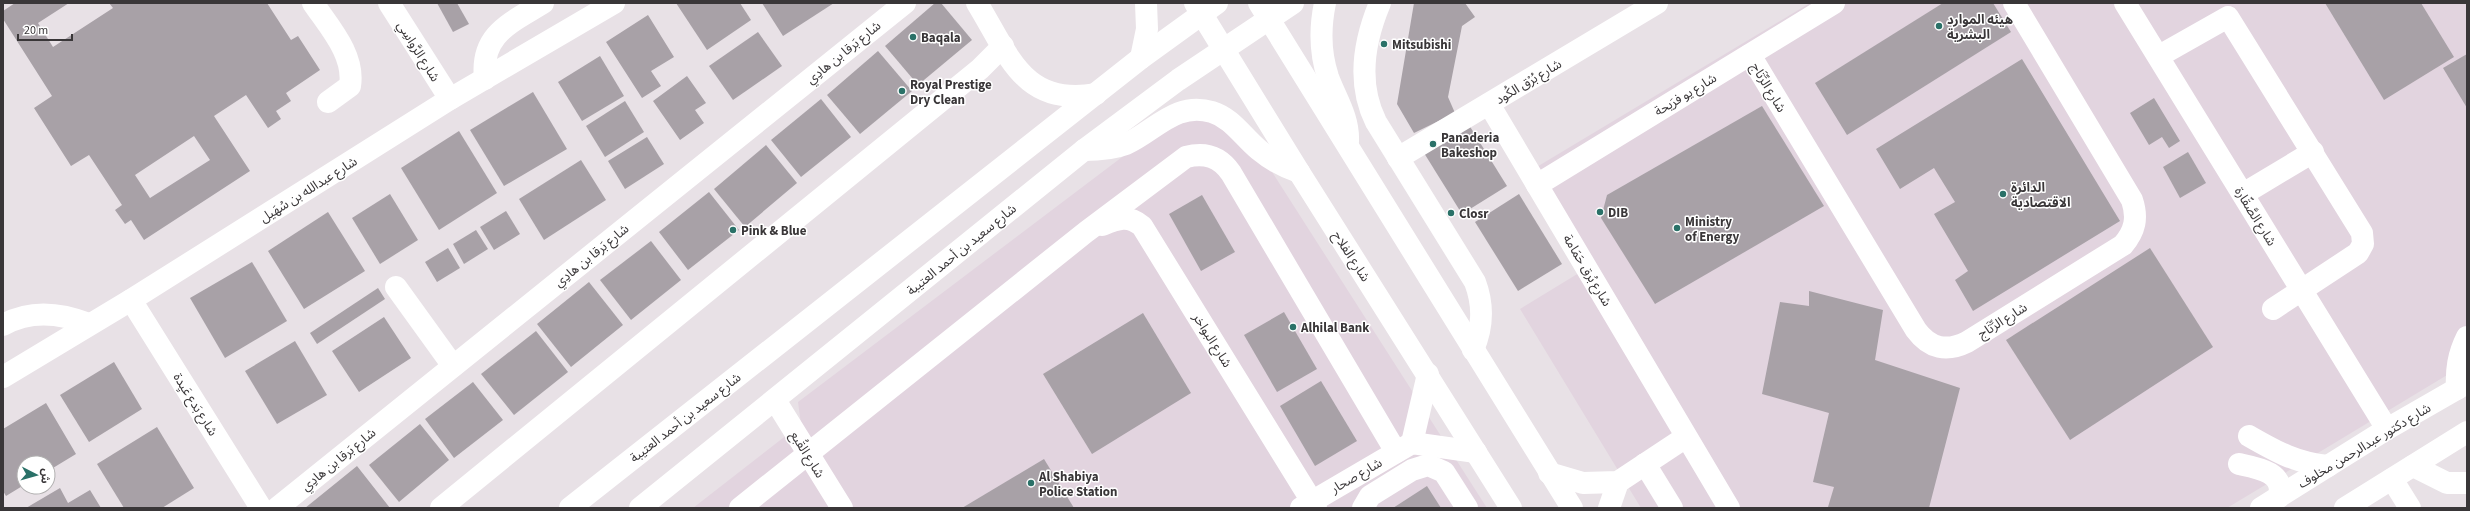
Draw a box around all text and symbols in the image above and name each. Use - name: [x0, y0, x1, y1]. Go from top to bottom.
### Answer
- place label: هيئه الموارد البشرية: [1947, 11, 2013, 44]
- scale bar: [18, 16, 72, 42]
- street label: شارع بَرقا بن هادِي: [802, 17, 885, 89]
- street label: شارع الرَّواسِي: [392, 18, 444, 86]
- marker: هيئه الموارد البشرية: [1934, 21, 1944, 31]
- text: 20 m: [24, 22, 48, 39]
- place label: Baqala: [921, 29, 961, 47]
- marker: Baqala: [908, 32, 918, 42]
- place label: Mitsubishi: [1392, 36, 1451, 54]
- marker: Mitsubishi: [1379, 39, 1389, 49]
- street label: شارع بُرْق الكُود: [1492, 55, 1566, 110]
- street label: شارع الرِّتَاج: [1745, 59, 1790, 116]
- street label: شارع يو فرَيحة: [1651, 69, 1721, 121]
- place label: Royal Prestige Dry Clean: [910, 76, 992, 109]
- marker: Royal Prestige Dry Clean: [897, 86, 907, 96]
- place label: Panaderia Bakeshop: [1441, 129, 1499, 162]
- marker: Panaderia Bakeshop: [1428, 139, 1438, 149]
- street label: شارع عبدالله بن سُهَيل: [256, 153, 361, 228]
- place label: الدائرة الاقتصادية: [2011, 179, 2070, 212]
- street label: شارع الصَّقّارة: [2229, 184, 2280, 250]
- marker: الدائرة الاقتصادية: [1998, 189, 2008, 199]
- street label: شارع سعيد بن أحمد العتيبة: [903, 200, 1021, 300]
- place label: DIB: [1608, 204, 1628, 222]
- place label: Closr: [1459, 205, 1489, 223]
- marker: DIB: [1595, 207, 1605, 217]
- marker: Closr: [1446, 208, 1456, 218]
- place label: Ministry of Energy: [1685, 213, 1740, 246]
- street label: شارع بَرقا بن هادِي: [550, 220, 633, 292]
- place label: Pink & Blue: [741, 222, 807, 240]
- marker: Ministry of Energy: [1672, 223, 1682, 233]
- marker: Pink & Blue: [728, 225, 738, 235]
- street label: شارع الفلاح: [1327, 228, 1374, 286]
- street label: شارع بُرق حَمَامة: [1558, 231, 1616, 310]
- street label: شارع الرِّتَاج: [1974, 299, 2031, 344]
- street label: شارع البواخر: [1187, 309, 1236, 372]
- place label: Alhilal Bank: [1300, 319, 1370, 337]
- marker: Alhilal Bank: [1288, 322, 1298, 332]
- street label: شارع سعيد بن أحمد العتيبة: [626, 369, 745, 468]
- street label: شارع بَدع عَيِدة: [168, 370, 222, 440]
- street label: شارع دكتور عبدالرحمن مخلوف: [2295, 399, 2435, 494]
- street label: شارع بَرقا بن هادِي: [297, 424, 380, 496]
- street label: شارع القُبع: [785, 428, 829, 482]
- street label: شارع صحار: [1327, 454, 1386, 499]
- north arrow: [16, 455, 56, 495]
- text: ش: [37, 468, 54, 484]
- place label: Al Shabiya Police Station: [1038, 468, 1117, 501]
- marker: Al Shabiya Police Station: [1026, 478, 1036, 488]

